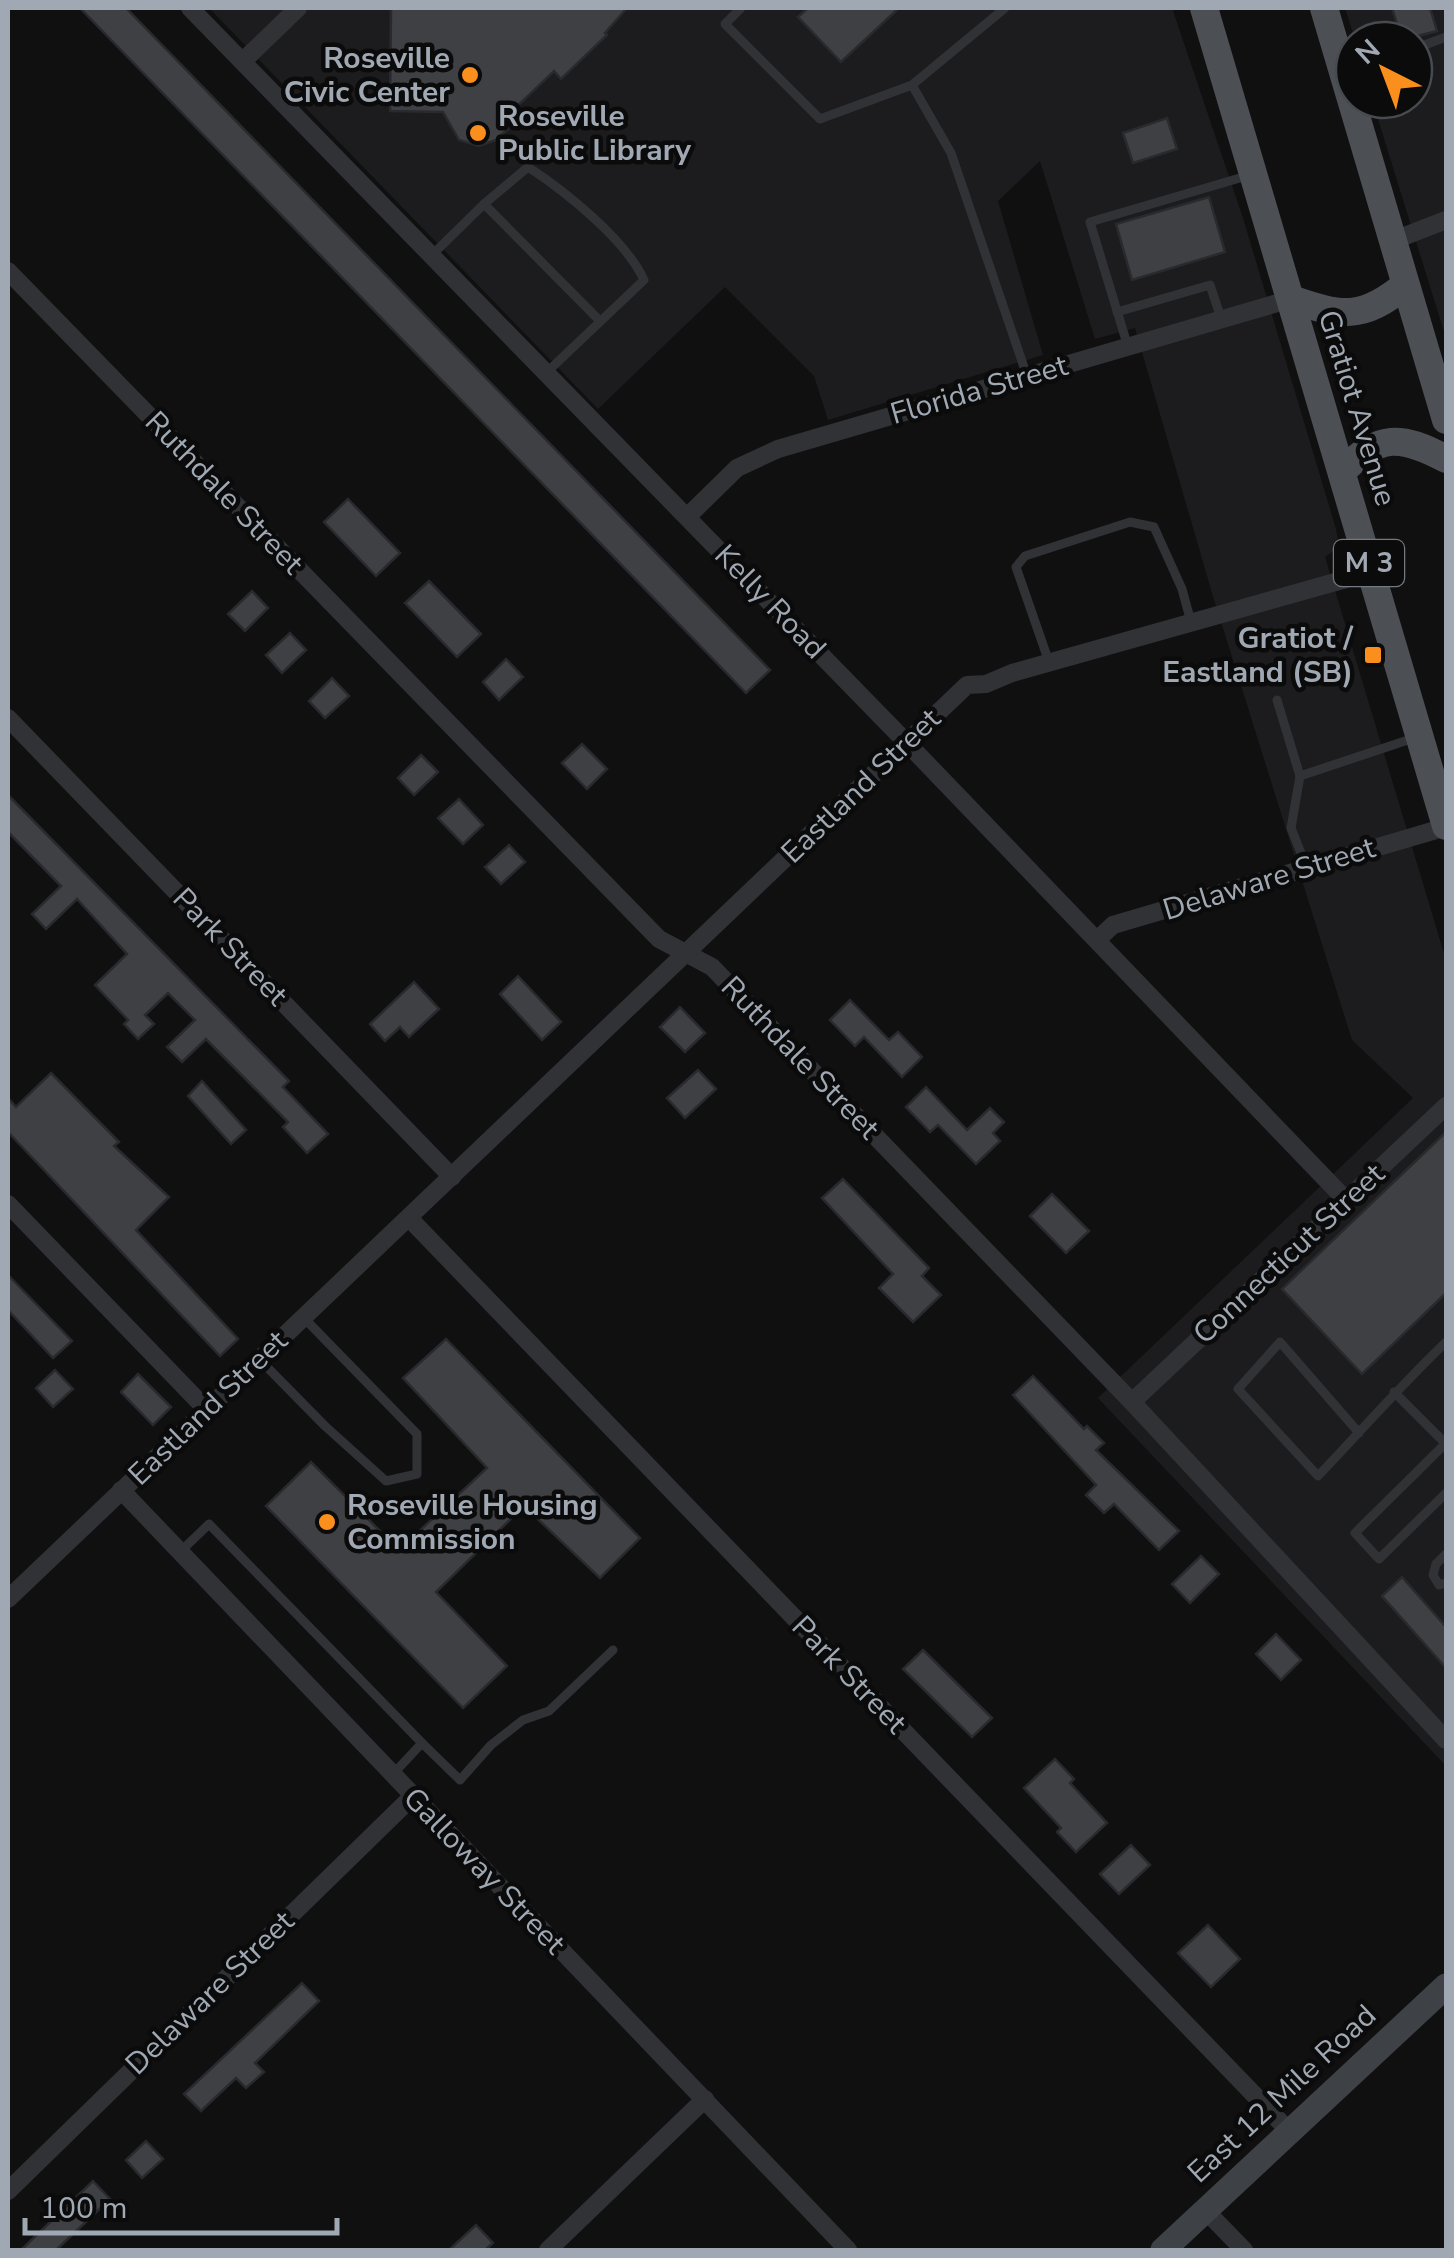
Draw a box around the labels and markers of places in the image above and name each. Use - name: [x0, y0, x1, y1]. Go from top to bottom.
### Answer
- place label: Roseville Civic Center: [284, 38, 450, 113]
- marker: Roseville Civic Center: [459, 64, 481, 86]
- place label: Roseville Public Library: [498, 96, 691, 171]
- marker: Roseville Public Library: [467, 122, 489, 144]
- place label: Gratiot / Eastland (SB): [1162, 618, 1354, 693]
- marker: Gratiot / Eastland (SB): [1362, 644, 1384, 666]
- place label: Roseville Housing Commission: [347, 1485, 598, 1560]
- marker: Roseville Housing Commission: [316, 1511, 338, 1533]

